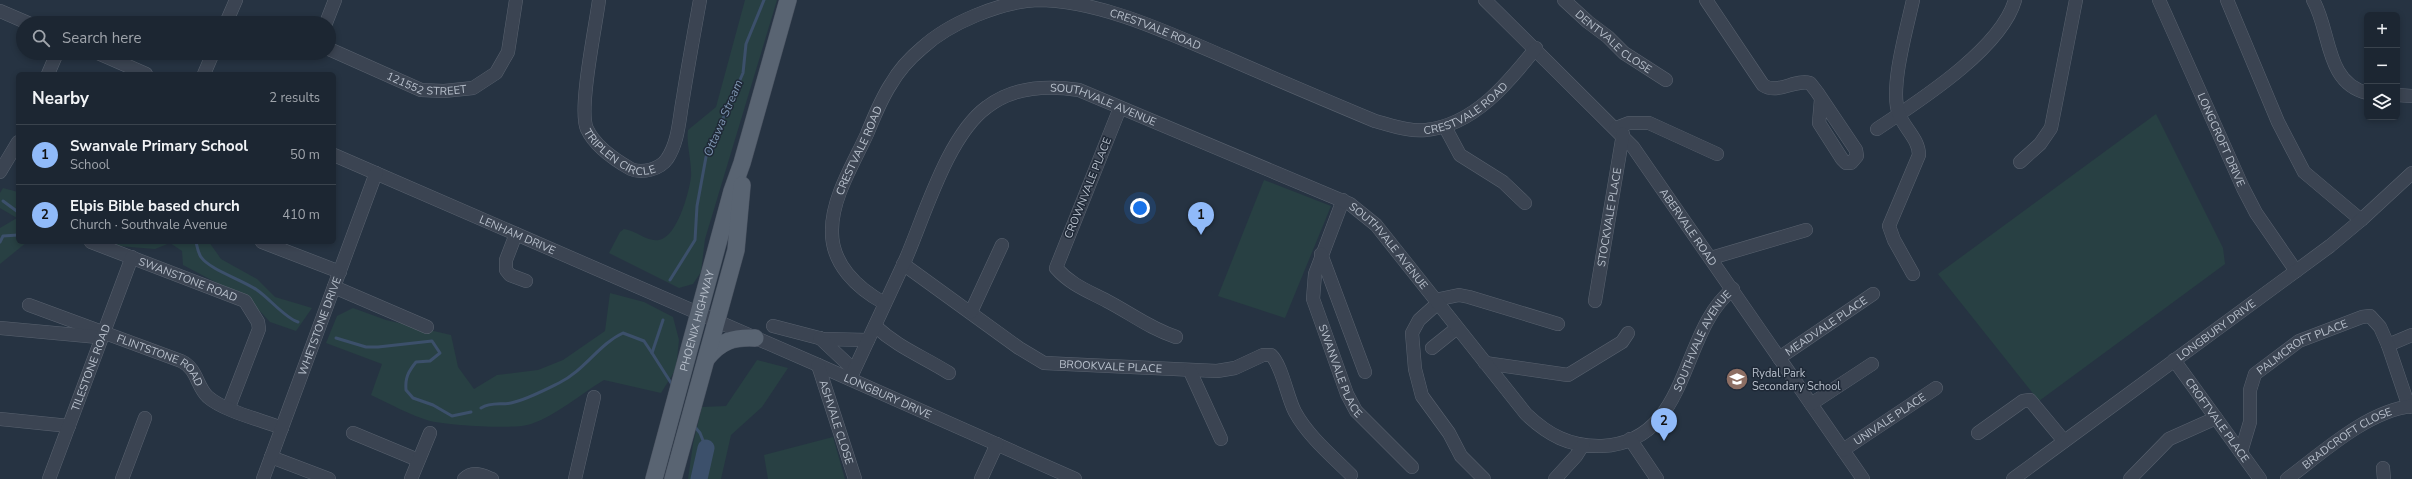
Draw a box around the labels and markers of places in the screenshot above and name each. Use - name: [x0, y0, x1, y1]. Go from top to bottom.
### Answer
- pin: 1: [1188, 202, 1214, 235]
- school or university icon: Rydal Park Secondary School: [1724, 366, 1750, 392]
- place label: Rydal Park Secondary School: [1752, 366, 1841, 394]
- pin: 2: [1651, 408, 1677, 441]

